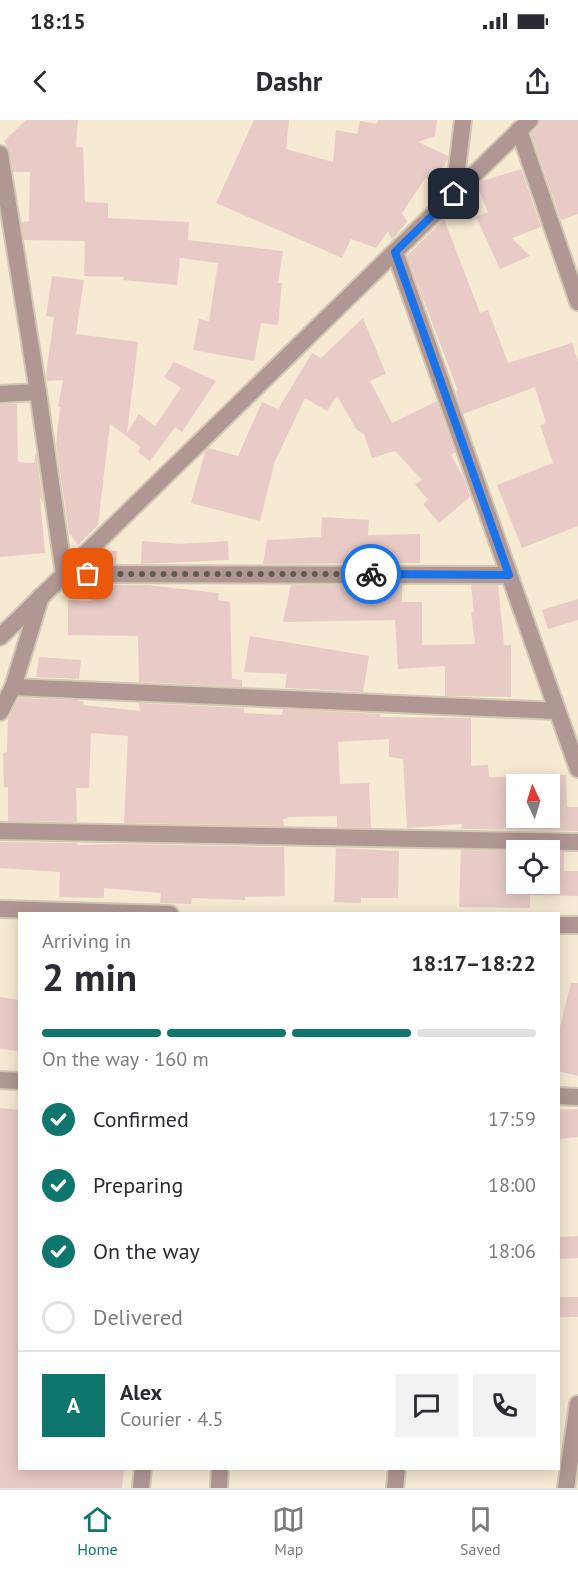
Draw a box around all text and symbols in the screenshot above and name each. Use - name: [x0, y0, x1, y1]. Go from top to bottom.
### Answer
- text: 18:15: [30, 7, 86, 35]
- text: Dashr: [256, 64, 322, 98]
- icon: back: [24, 65, 57, 98]
- icon: share: [521, 65, 554, 98]
- pin: [428, 168, 479, 219]
- icon: home: [437, 177, 470, 210]
- courier: [341, 544, 401, 604]
- pin: [62, 548, 113, 599]
- icon: bag: [71, 557, 104, 590]
- icon: bike: [355, 558, 388, 591]
- north arrow: [506, 774, 560, 828]
- map controls: [506, 774, 560, 894]
- button: locate: [506, 840, 560, 894]
- text: Arriving in: [42, 928, 131, 954]
- text: 18:17–18:22: [411, 949, 536, 977]
- text: 2 min: [42, 951, 137, 1002]
- text: On the way · 160 m: [42, 1046, 209, 1072]
- icon: check: [42, 1103, 75, 1136]
- text: Confirmed: [93, 1105, 189, 1133]
- text: 17:59: [488, 1106, 536, 1132]
- icon: check: [42, 1169, 75, 1202]
- text: Preparing: [93, 1171, 183, 1199]
- text: 18:00: [488, 1172, 536, 1198]
- icon: check: [42, 1235, 75, 1268]
- text: On the way: [93, 1237, 200, 1265]
- text: 18:06: [488, 1238, 536, 1264]
- text: Delivered: [93, 1303, 183, 1331]
- button: chat: [395, 1374, 458, 1437]
- button: phone: [473, 1374, 536, 1437]
- text: Alex: [120, 1378, 162, 1406]
- text: A: [67, 1391, 80, 1419]
- text: Courier · 4.5: [120, 1406, 223, 1432]
- tab: Home: [77, 1503, 118, 1559]
- tab: Map: [272, 1503, 305, 1559]
- tab: Saved: [460, 1503, 501, 1559]

